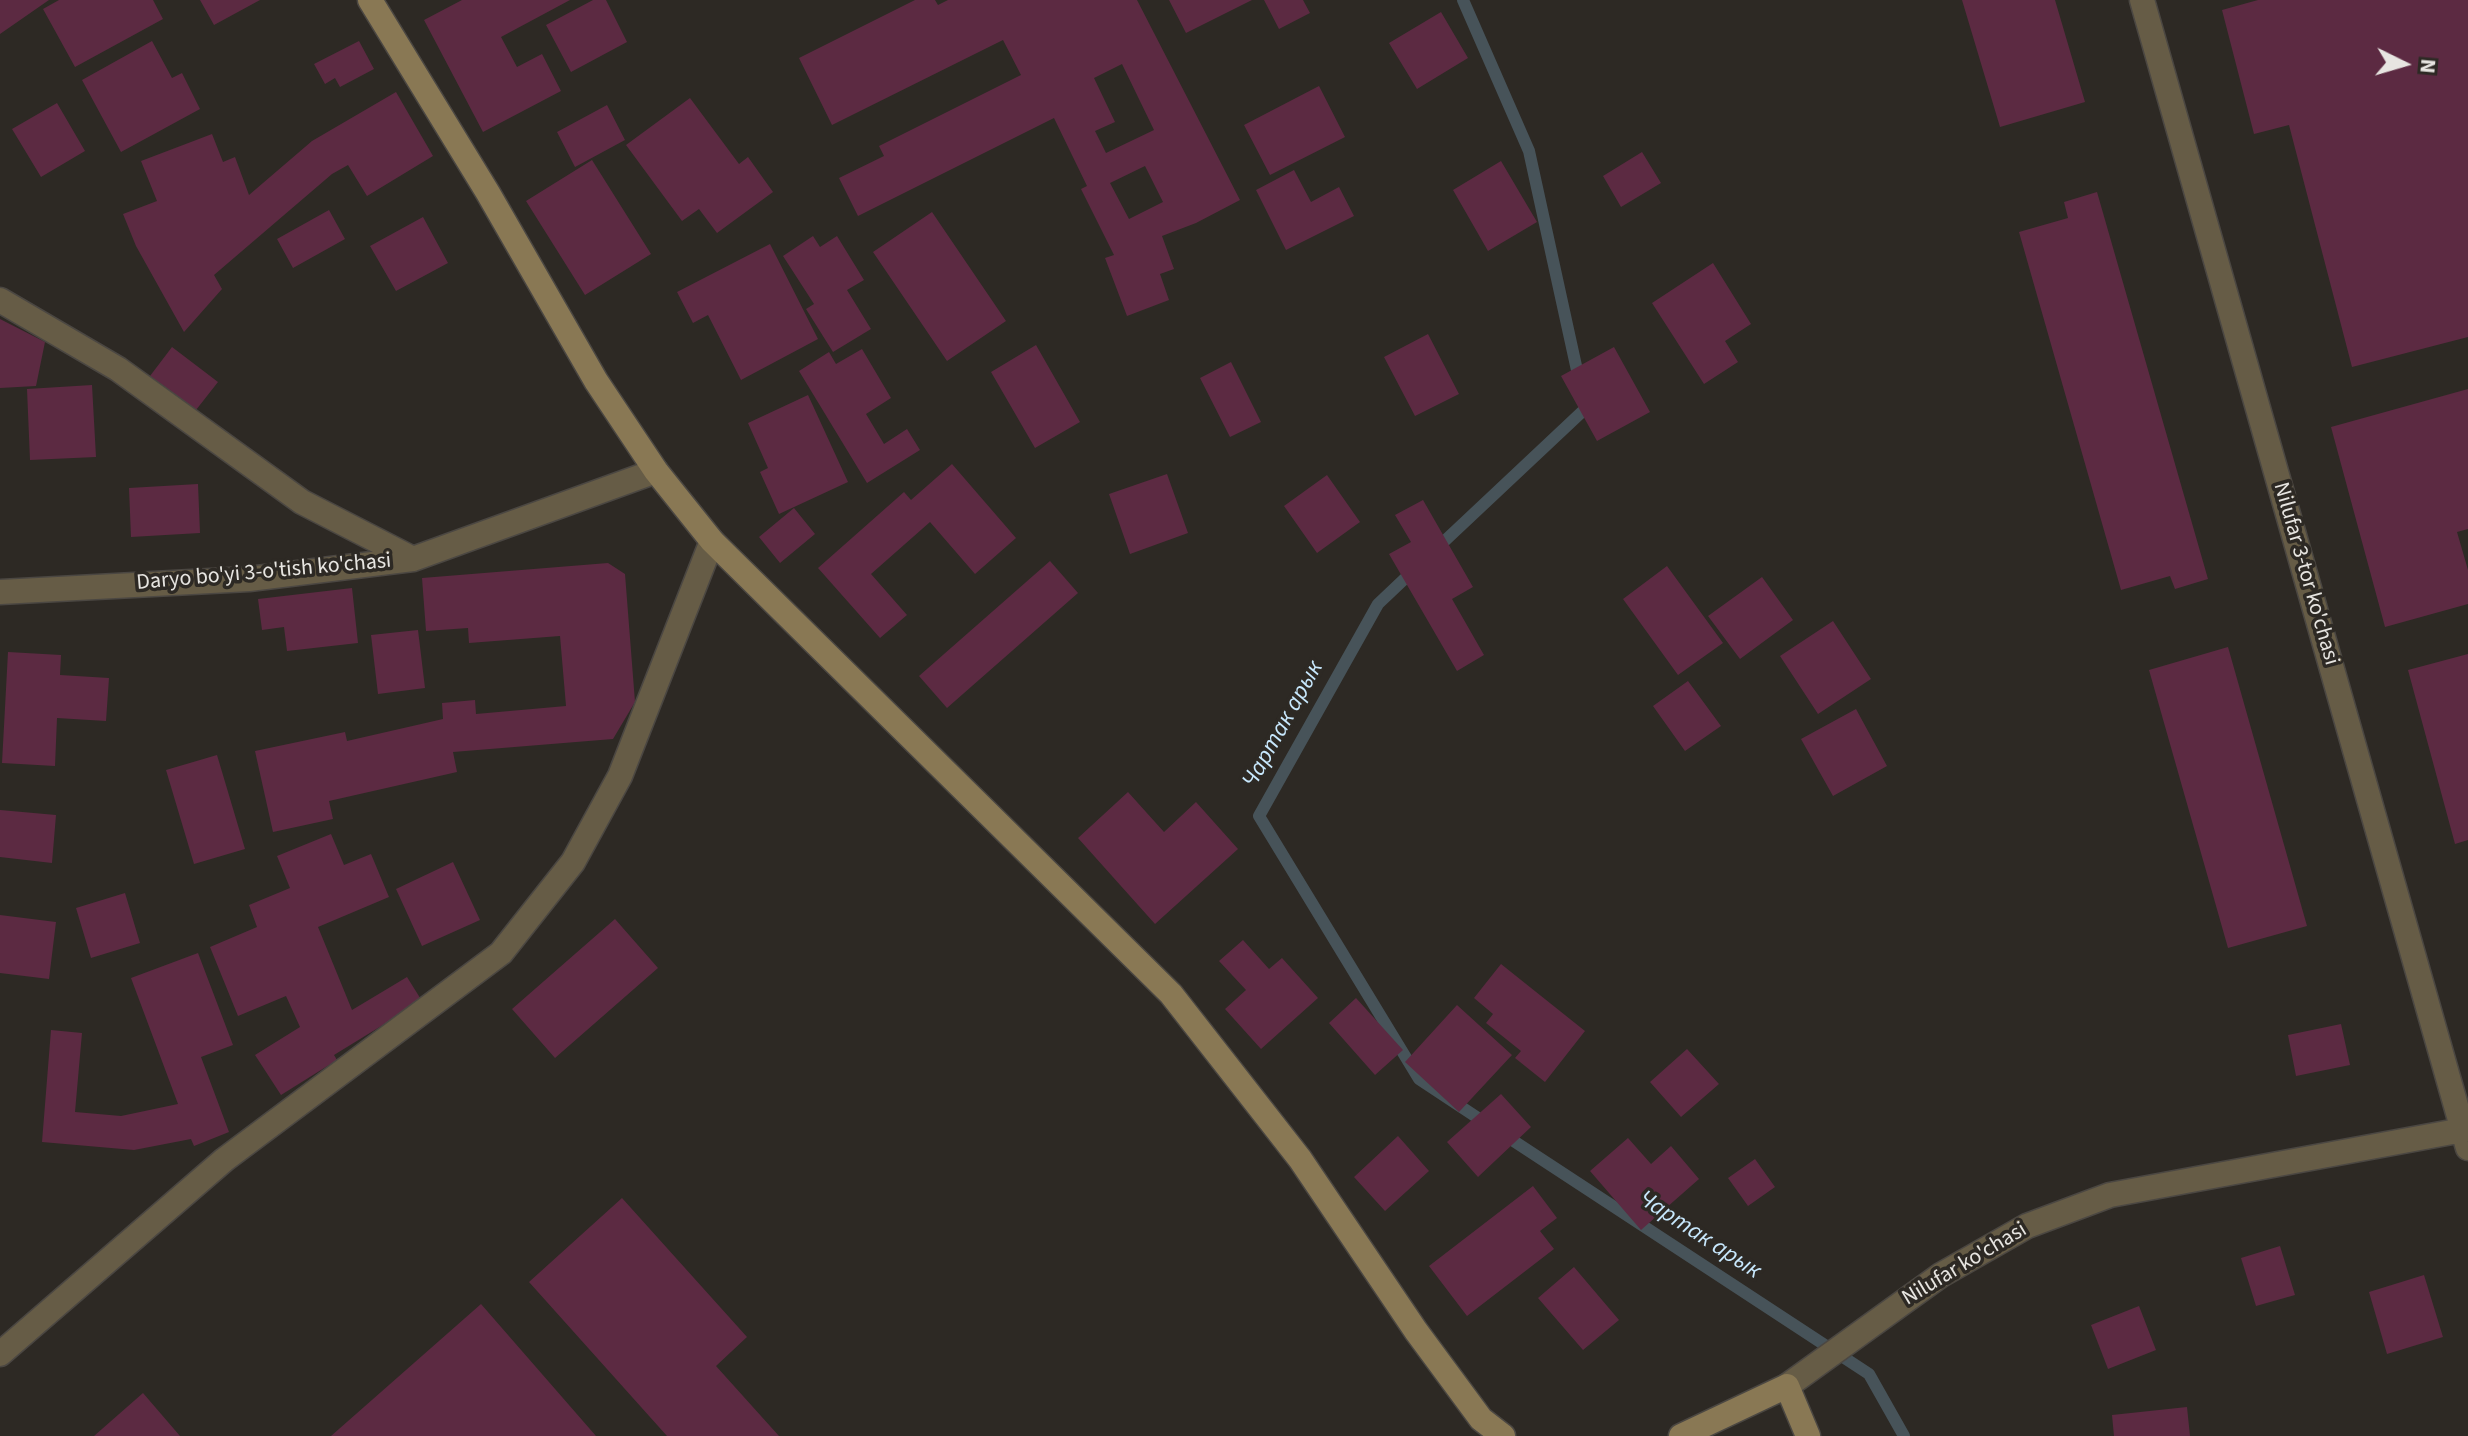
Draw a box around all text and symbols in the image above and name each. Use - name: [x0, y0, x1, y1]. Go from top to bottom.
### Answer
- north arrow: [2364, 24, 2444, 104]
- text: N: [2411, 57, 2444, 75]
- street label: Nilufar 3-tor ko'chasi: [2266, 480, 2344, 668]
- street label: Daryo bo'yi 3-o'tish ko'chasi: [136, 549, 392, 597]
- water label: Чартак арык: [1237, 657, 1331, 793]
- water label: Чартак арык: [1632, 1186, 1766, 1286]
- street label: Nilufar ko'chasi: [1898, 1217, 2032, 1313]

